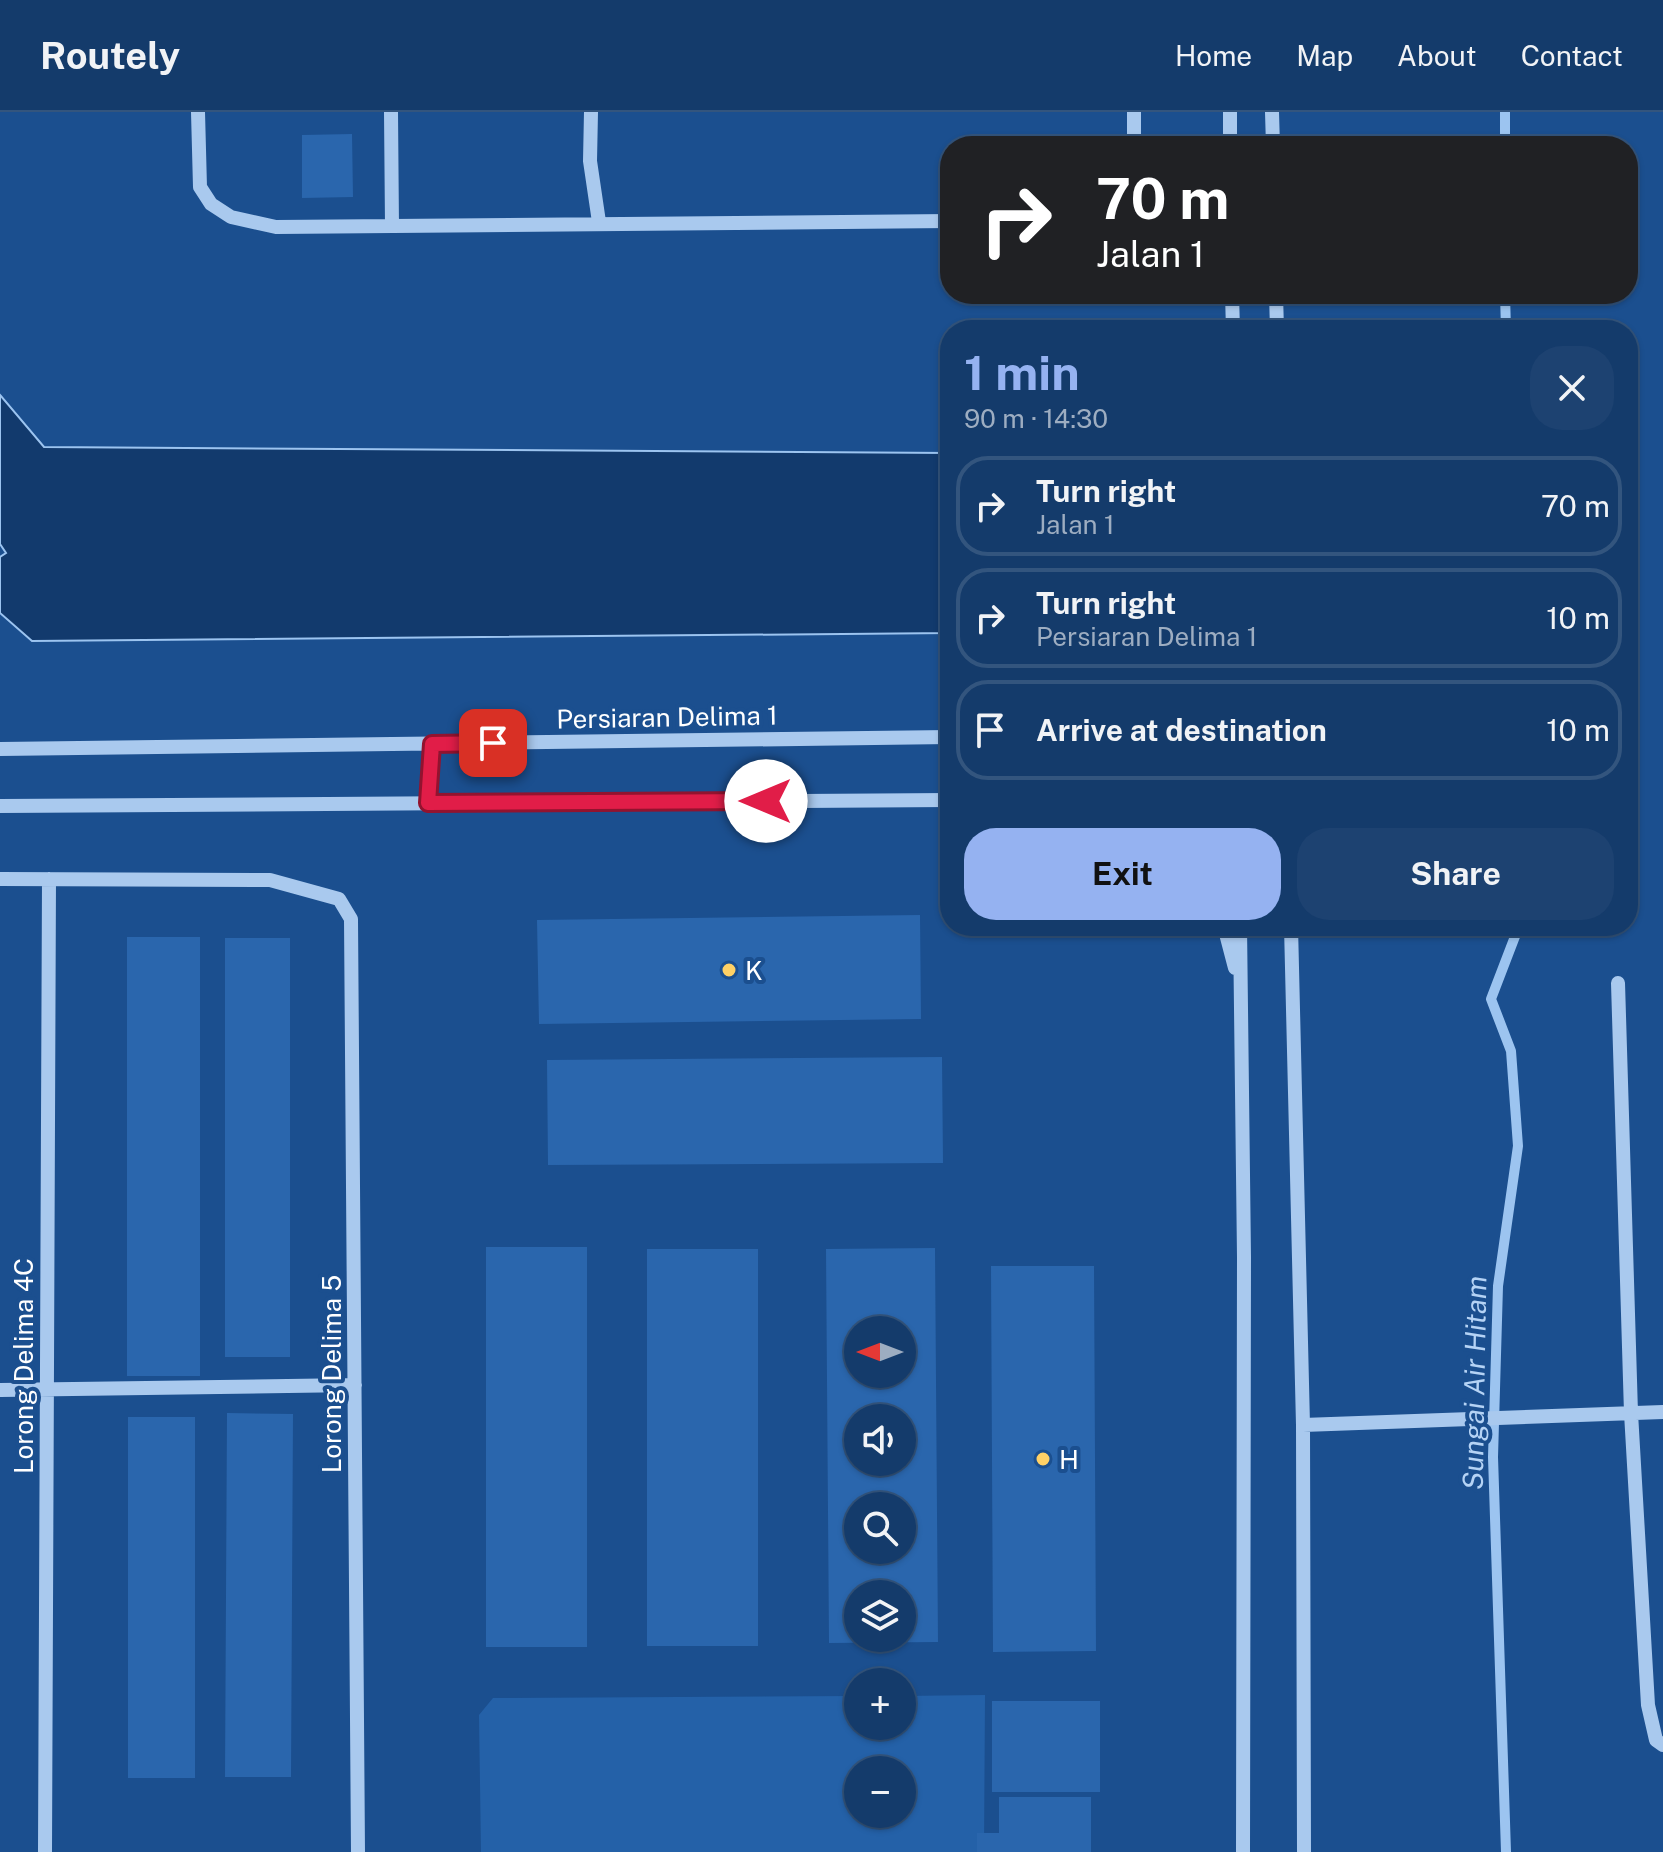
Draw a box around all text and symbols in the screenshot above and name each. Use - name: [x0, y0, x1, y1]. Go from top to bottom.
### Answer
- text: Routely: [40, 33, 180, 78]
- text: Home: [1175, 39, 1252, 72]
- text: Map: [1296, 39, 1353, 72]
- text: About: [1397, 39, 1477, 72]
- text: Contact: [1521, 39, 1623, 72]
- text: 70 m: [1096, 166, 1229, 232]
- icon: right: [964, 168, 1068, 272]
- text: Jalan 1: [1096, 233, 1205, 275]
- text: 1 min: [964, 344, 1080, 401]
- button: close: [1530, 346, 1614, 430]
- text: 90 m · 14:30: [964, 403, 1108, 434]
- text: Turn right: [1036, 473, 1176, 509]
- icon: right: [968, 484, 1012, 528]
- text: 70 m: [1541, 488, 1610, 524]
- text: Jalan 1: [1036, 509, 1115, 540]
- text: Turn right: [1036, 585, 1176, 621]
- icon: right: [968, 596, 1012, 640]
- text: 10 m: [1546, 600, 1610, 636]
- text: Persiaran Delima 1: [1036, 621, 1257, 652]
- street label: Persiaran Delima 1: [556, 700, 778, 734]
- icon: arrive: [968, 708, 1012, 752]
- pin: [459, 709, 527, 777]
- text: Arrive at destination: [1036, 712, 1327, 748]
- text: 10 m: [1546, 712, 1610, 748]
- icon: arrive: [471, 721, 515, 765]
- position arrow: [724, 759, 808, 843]
- button: Exit: [964, 828, 1281, 920]
- button: Share: [1297, 828, 1614, 920]
- place label: K: [745, 955, 763, 986]
- marker: K: [720, 961, 738, 979]
- street label: Lorong Delima 4C: [8, 1258, 39, 1474]
- street label: Lorong Delima 5: [316, 1275, 347, 1473]
- water label: Sungai Air Hitam: [1456, 1276, 1492, 1490]
- north arrow: [844, 1316, 916, 1388]
- map controls: [844, 1316, 916, 1828]
- button: sound: [844, 1404, 916, 1476]
- place label: H: [1059, 1444, 1079, 1475]
- marker: H: [1034, 1450, 1052, 1468]
- button: search: [844, 1492, 916, 1564]
- button: layers: [844, 1580, 916, 1652]
- button: +: [844, 1668, 916, 1740]
- button: −: [844, 1756, 916, 1828]

